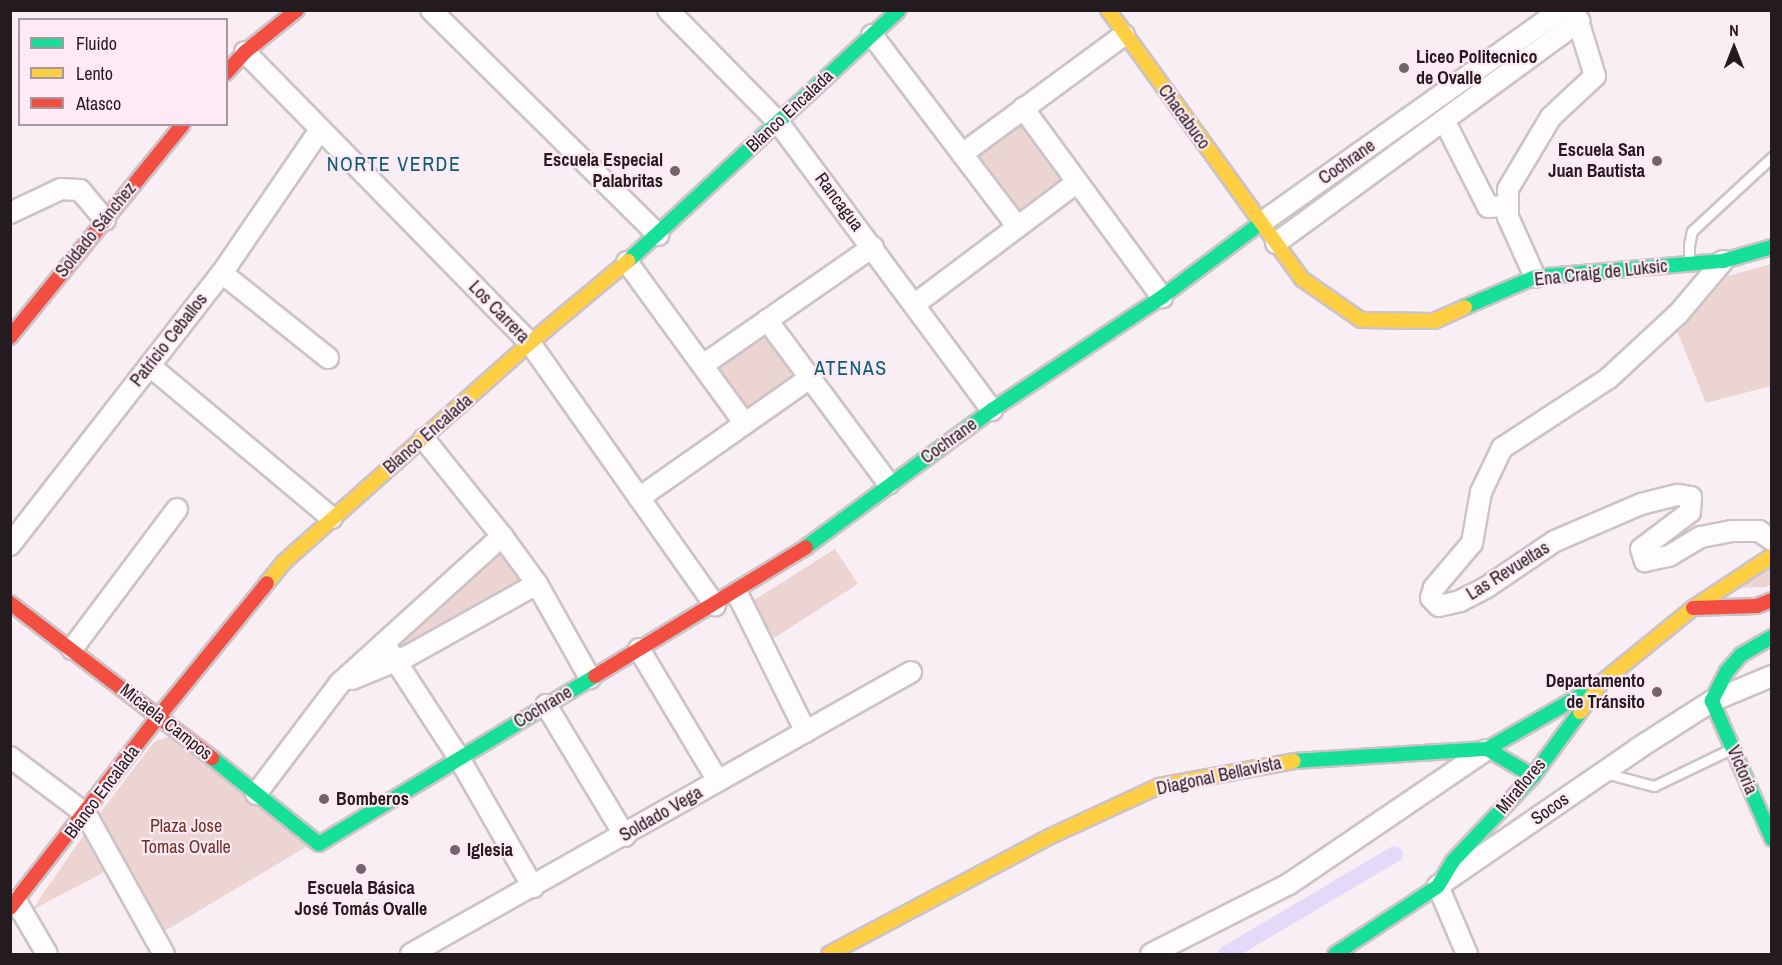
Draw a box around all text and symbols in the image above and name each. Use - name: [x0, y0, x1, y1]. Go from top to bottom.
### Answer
- legend: [18, 18, 228, 126]
- north arrow: [1704, 18, 1764, 78]
- text: N: [1729, 19, 1739, 41]
- text: Fluido: [76, 31, 117, 56]
- place label: Liceo Politecnico de Ovalle: [1416, 47, 1537, 90]
- text: Lento: [76, 61, 113, 86]
- marker: Liceo Politecnico de Ovalle: [1397, 61, 1411, 75]
- street label: Blanco Encalada: [742, 65, 838, 157]
- street label: Chacabuco: [1153, 80, 1215, 154]
- text: Atasco: [76, 91, 121, 116]
- street label: Cochrane: [1315, 135, 1379, 189]
- place label: Escuela San Juan Bautista: [1548, 140, 1645, 182]
- place label: Escuela Especial Palabritas: [543, 150, 663, 192]
- district label: NORTE VERDE: [327, 151, 461, 175]
- marker: Escuela San Juan Bautista: [1650, 154, 1664, 168]
- marker: Escuela Especial Palabritas: [668, 164, 682, 178]
- street label: Rancagua: [810, 169, 868, 235]
- street label: Soldado Sánchez: [51, 178, 141, 282]
- street label: Ena Craig de Luksic: [1533, 255, 1669, 291]
- street label: Los Carrera: [464, 276, 534, 348]
- street label: Patricio Ceballos: [126, 289, 212, 391]
- district label: ATENAS: [814, 355, 888, 379]
- street label: Blanco Encalada: [379, 390, 477, 478]
- street label: Cochrane: [917, 413, 981, 469]
- street label: Las Revueltas: [1463, 537, 1553, 605]
- place label: Departamento de Tránsito: [1546, 671, 1645, 714]
- street label: Micaela Campos: [116, 679, 216, 765]
- street label: Cochrane: [510, 681, 576, 733]
- marker: Departamento de Tránsito: [1650, 685, 1664, 699]
- street label: Blanco Encalada: [60, 741, 144, 843]
- street label: Victoria: [1722, 742, 1762, 798]
- street label: Diagonal Bellavista: [1155, 752, 1283, 800]
- street label: Miraflores: [1492, 754, 1550, 818]
- street label: Soldado Vega: [616, 782, 706, 846]
- place label: Bomberos: [336, 788, 409, 810]
- street label: Socos: [1527, 788, 1573, 830]
- marker: Bomberos: [317, 792, 331, 806]
- park label: Plaza Jose Tomas Ovalle: [141, 816, 231, 858]
- place label: Iglesia: [467, 839, 513, 861]
- marker: Iglesia: [448, 843, 462, 857]
- marker: Escuela Básica José Tomás Ovalle: [354, 862, 368, 876]
- place label: Escuela Básica José Tomás Ovalle: [295, 878, 427, 920]

